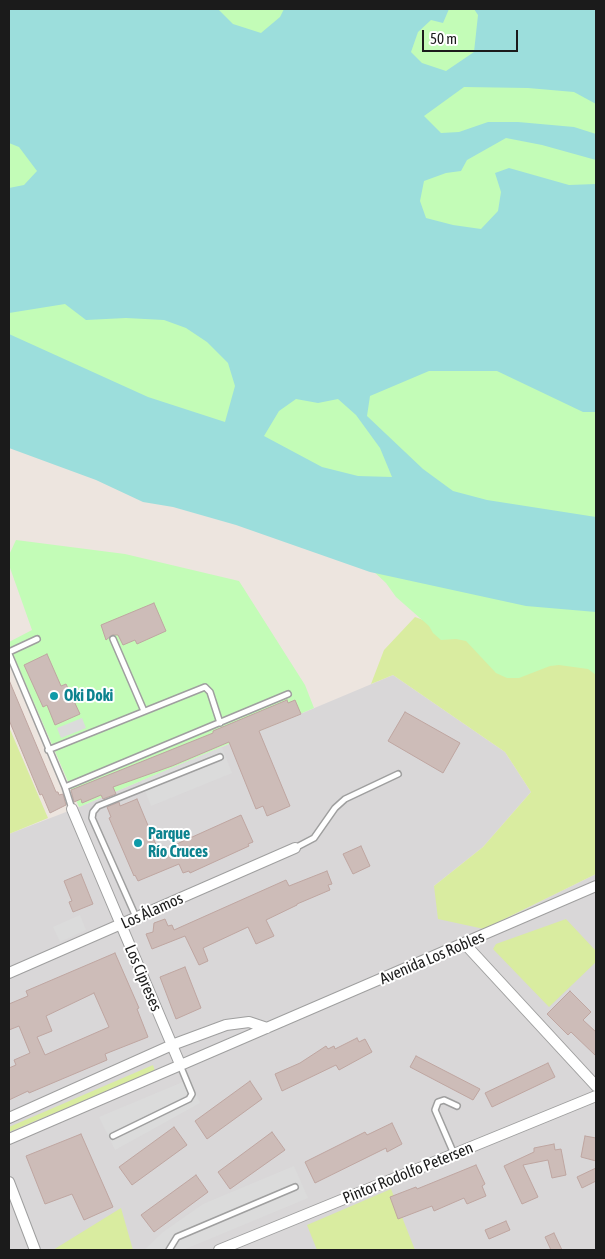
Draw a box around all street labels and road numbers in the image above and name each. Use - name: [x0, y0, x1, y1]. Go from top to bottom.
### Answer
- street label: Los Álamos: [118, 889, 186, 933]
- street label: Avenida Los Robles: [377, 927, 487, 989]
- street label: Los Cipreses: [120, 942, 166, 1014]
- street label: Pintor Rodolfo Petersen: [340, 1138, 476, 1208]

